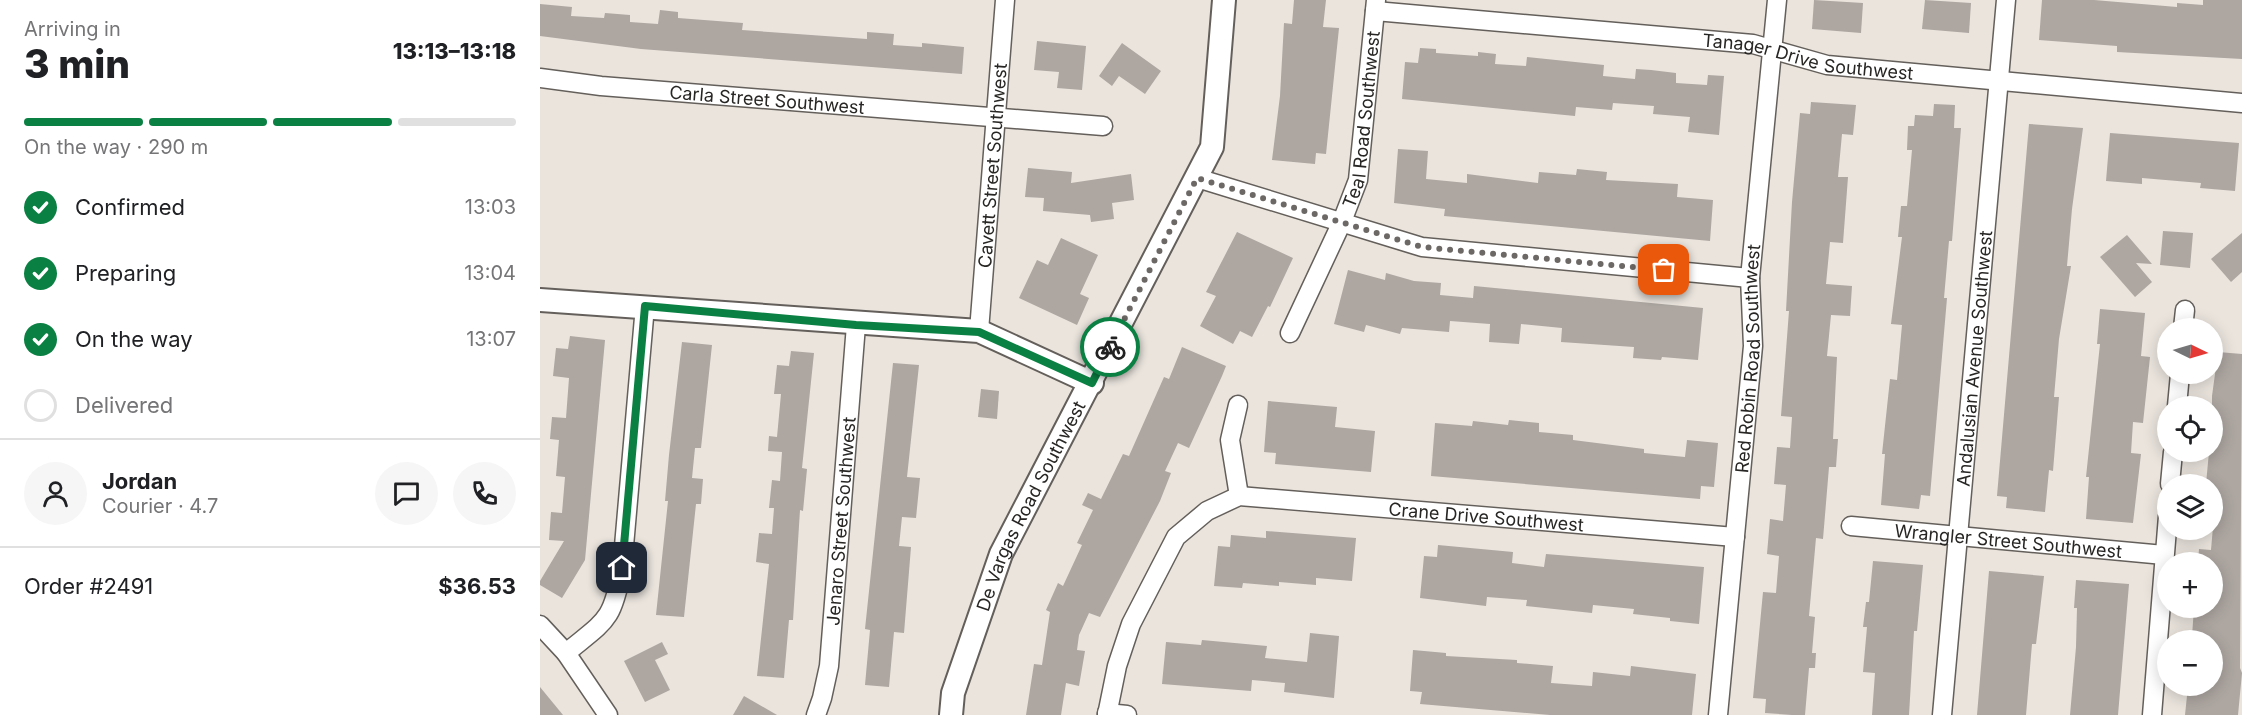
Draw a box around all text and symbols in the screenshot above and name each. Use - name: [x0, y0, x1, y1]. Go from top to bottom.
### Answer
- text: Arriving in: [24, 17, 121, 41]
- street label: Tanager Drive Southwest: [1702, 29, 1914, 83]
- street label: Teal Road Southwest: [1338, 30, 1383, 211]
- text: 13:13–13:18: [393, 38, 516, 64]
- text: 3 min: [24, 40, 130, 87]
- street label: Cavett Street Southwest: [973, 62, 1011, 269]
- street label: Carla Street Southwest: [669, 81, 865, 117]
- text: On the way · 290 m: [24, 135, 208, 159]
- icon: check: [24, 191, 57, 224]
- text: Confirmed: [75, 194, 185, 220]
- text: 13:03: [465, 195, 516, 219]
- street label: Andalusian Avenue Southwest: [1952, 229, 1996, 487]
- street label: Red Robin Road Southwest: [1731, 243, 1764, 474]
- pin: [1638, 244, 1689, 295]
- icon: bag: [1647, 253, 1680, 286]
- icon: check: [24, 257, 57, 290]
- text: Preparing: [75, 260, 176, 286]
- text: 13:04: [464, 261, 516, 285]
- courier: [1080, 317, 1140, 377]
- north arrow: [2157, 318, 2223, 384]
- map controls: [2157, 318, 2223, 696]
- icon: check: [24, 323, 57, 356]
- text: On the way: [75, 326, 193, 352]
- text: 13:07: [466, 327, 516, 351]
- icon: bike: [1094, 331, 1127, 364]
- text: Delivered: [75, 392, 173, 418]
- button: locate: [2157, 396, 2223, 462]
- street label: De Vargas Road Southwest: [972, 397, 1089, 614]
- street label: Jenaro Street Southwest: [822, 416, 859, 627]
- button: person: [24, 462, 87, 525]
- button: chat: [375, 462, 438, 525]
- button: phone: [453, 462, 516, 525]
- text: Jordan: [102, 468, 177, 494]
- button: layers: [2157, 474, 2223, 540]
- text: Courier · 4.7: [102, 494, 218, 518]
- street label: Crane Drive Southwest: [1388, 498, 1585, 535]
- street label: Wrangler Street Southwest: [1894, 520, 2123, 562]
- pin: [596, 542, 647, 593]
- icon: home: [605, 551, 638, 584]
- button: +: [2157, 552, 2223, 618]
- text: Order #2491: [24, 573, 153, 599]
- text: $36.53: [438, 573, 516, 599]
- button: −: [2157, 630, 2223, 696]

